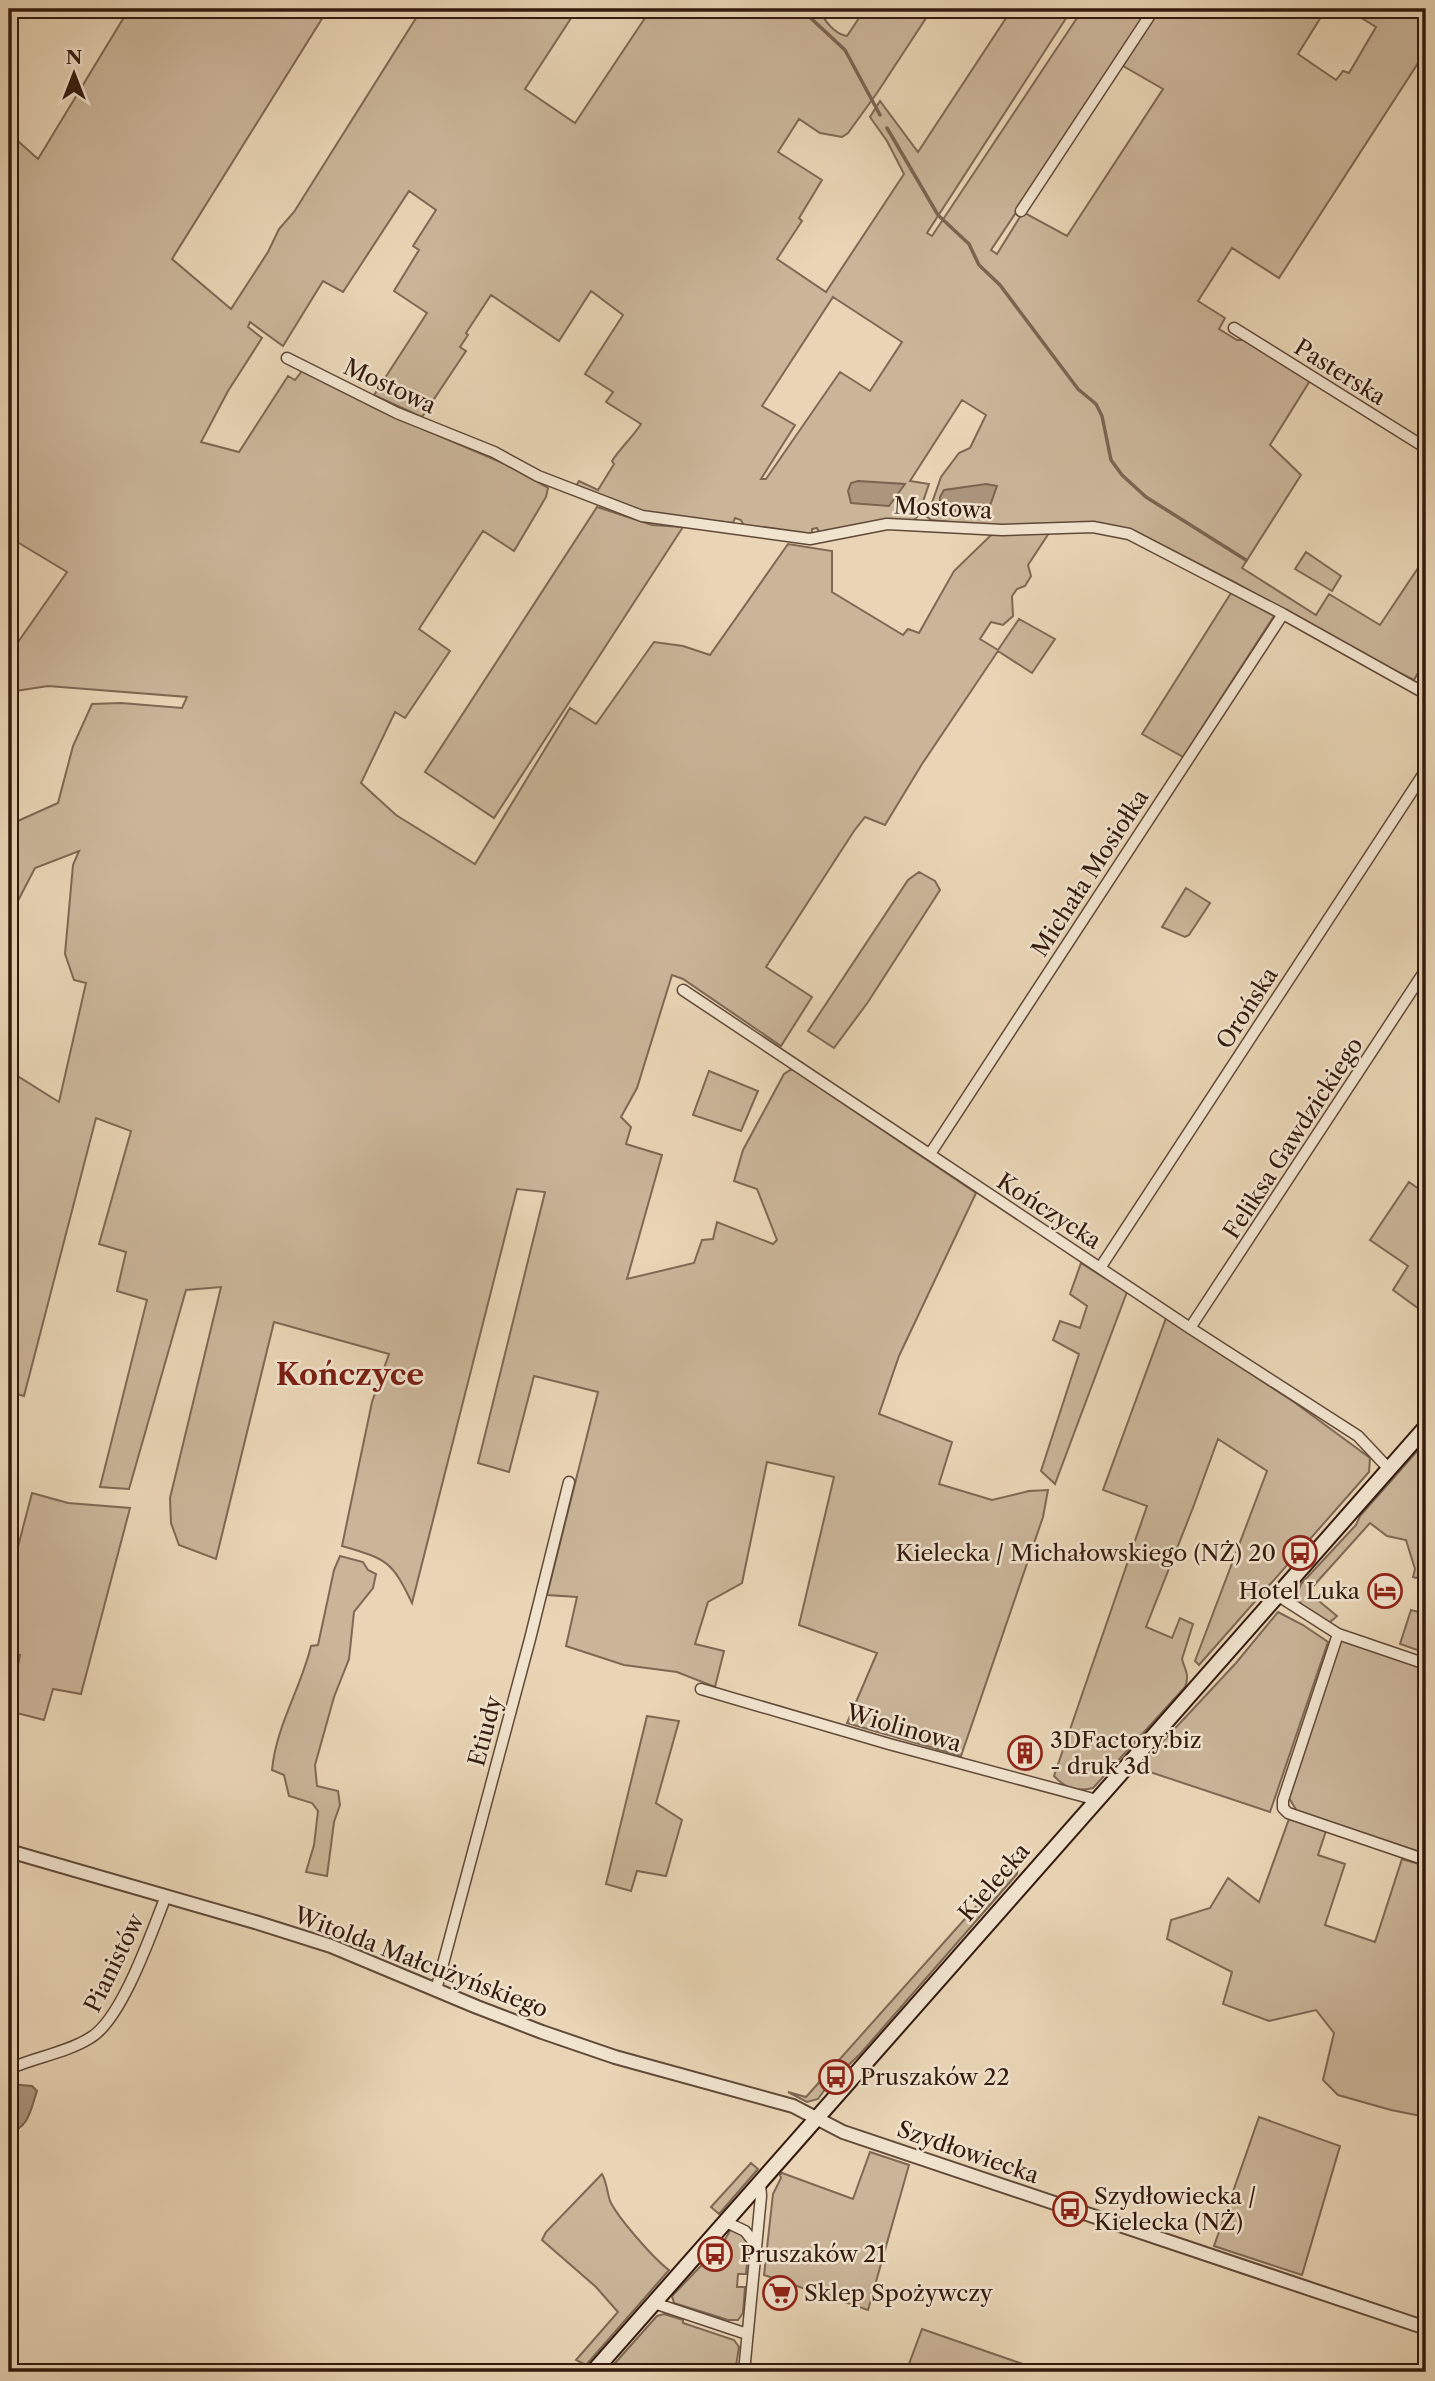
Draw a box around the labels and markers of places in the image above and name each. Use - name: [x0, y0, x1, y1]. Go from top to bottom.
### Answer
- bus stop icon: Kielecka / Michałowskiego (NŻ) 20: [1281, 1534, 1319, 1572]
- place label: Kielecka / Michałowskiego (NŻ) 20: [895, 1539, 1276, 1567]
- hotel icon: Hotel Luka: [1366, 1572, 1404, 1610]
- place label: Hotel Luka: [1239, 1577, 1361, 1605]
- place label: 3DFactory.biz - druk 3d: [1050, 1726, 1202, 1780]
- building icon: 3DFactory.biz - druk 3d: [1006, 1734, 1044, 1772]
- bus stop icon: Pruszaków 22: [817, 2058, 855, 2096]
- place label: Pruszaków 22: [860, 2063, 1010, 2091]
- place label: Szydłowiecka / Kielecka (NŻ): [1094, 2182, 1256, 2236]
- bus stop icon: Szydłowiecka / Kielecka (NŻ): [1051, 2190, 1089, 2228]
- bus stop icon: Pruszaków 21: [696, 2235, 734, 2273]
- place label: Pruszaków 21: [740, 2240, 887, 2268]
- supermarket icon: Sklep Spożywczy: [761, 2274, 799, 2312]
- place label: Sklep Spożywczy: [804, 2279, 993, 2307]

